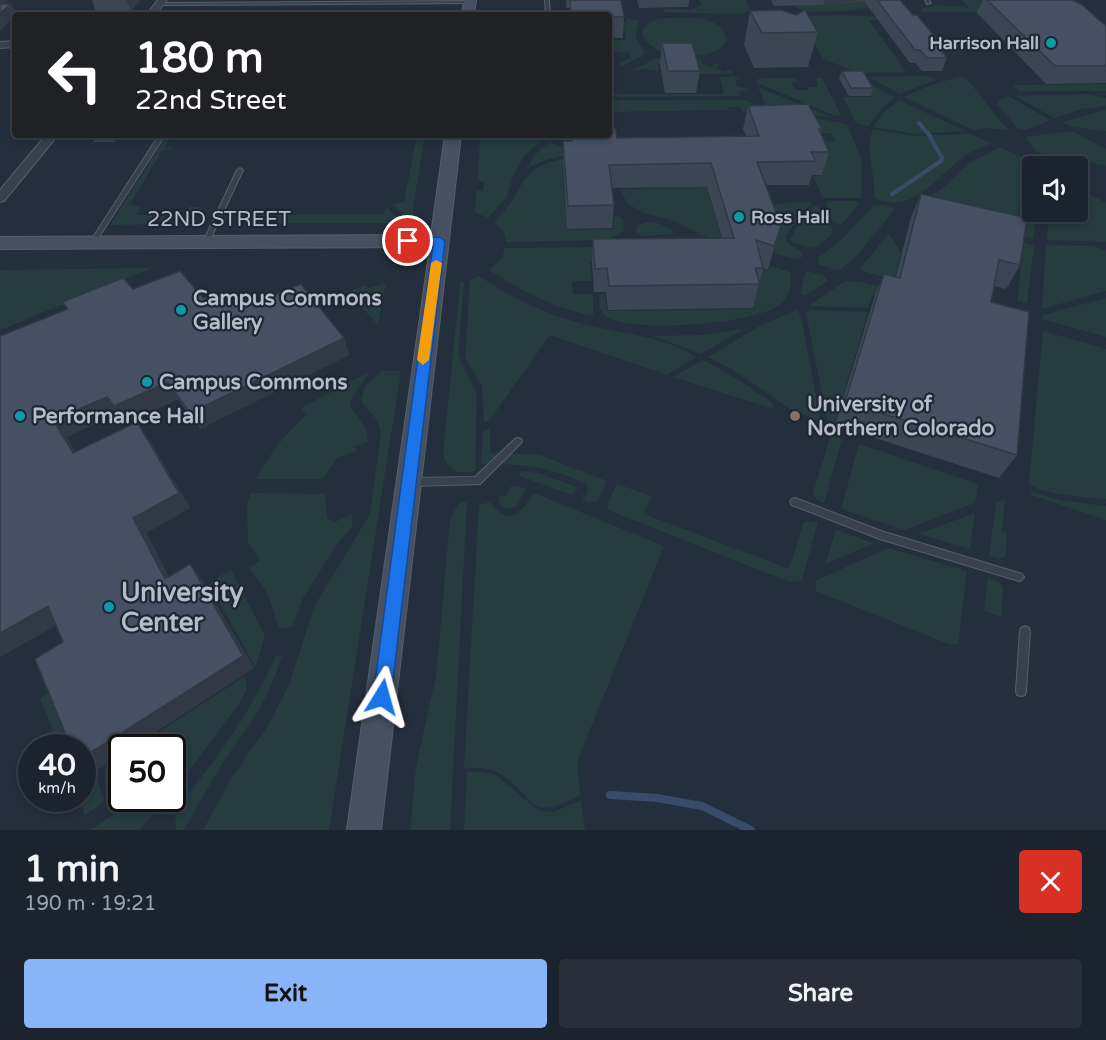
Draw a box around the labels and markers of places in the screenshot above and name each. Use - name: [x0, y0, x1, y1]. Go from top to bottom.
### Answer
- place label: Harrison Hall: [929, 32, 1039, 54]
- marker: Harrison Hall: [1044, 36, 1058, 50]
- place label: Ross Hall: [751, 206, 829, 228]
- marker: Ross Hall: [732, 210, 746, 224]
- pin: [382, 215, 433, 266]
- place label: Campus Commons Gallery: [193, 286, 381, 335]
- marker: Campus Commons Gallery: [174, 303, 188, 317]
- place label: Campus Commons: [159, 370, 347, 395]
- marker: Campus Commons: [140, 375, 154, 389]
- place label: University of Northern Colorado: [807, 392, 994, 441]
- place label: Performance Hall: [32, 404, 204, 429]
- marker: Performance Hall: [13, 409, 27, 423]
- marker: University of Northern Colorado: [788, 409, 802, 423]
- place label: University Center: [121, 577, 244, 638]
- marker: University Center: [102, 600, 116, 614]

